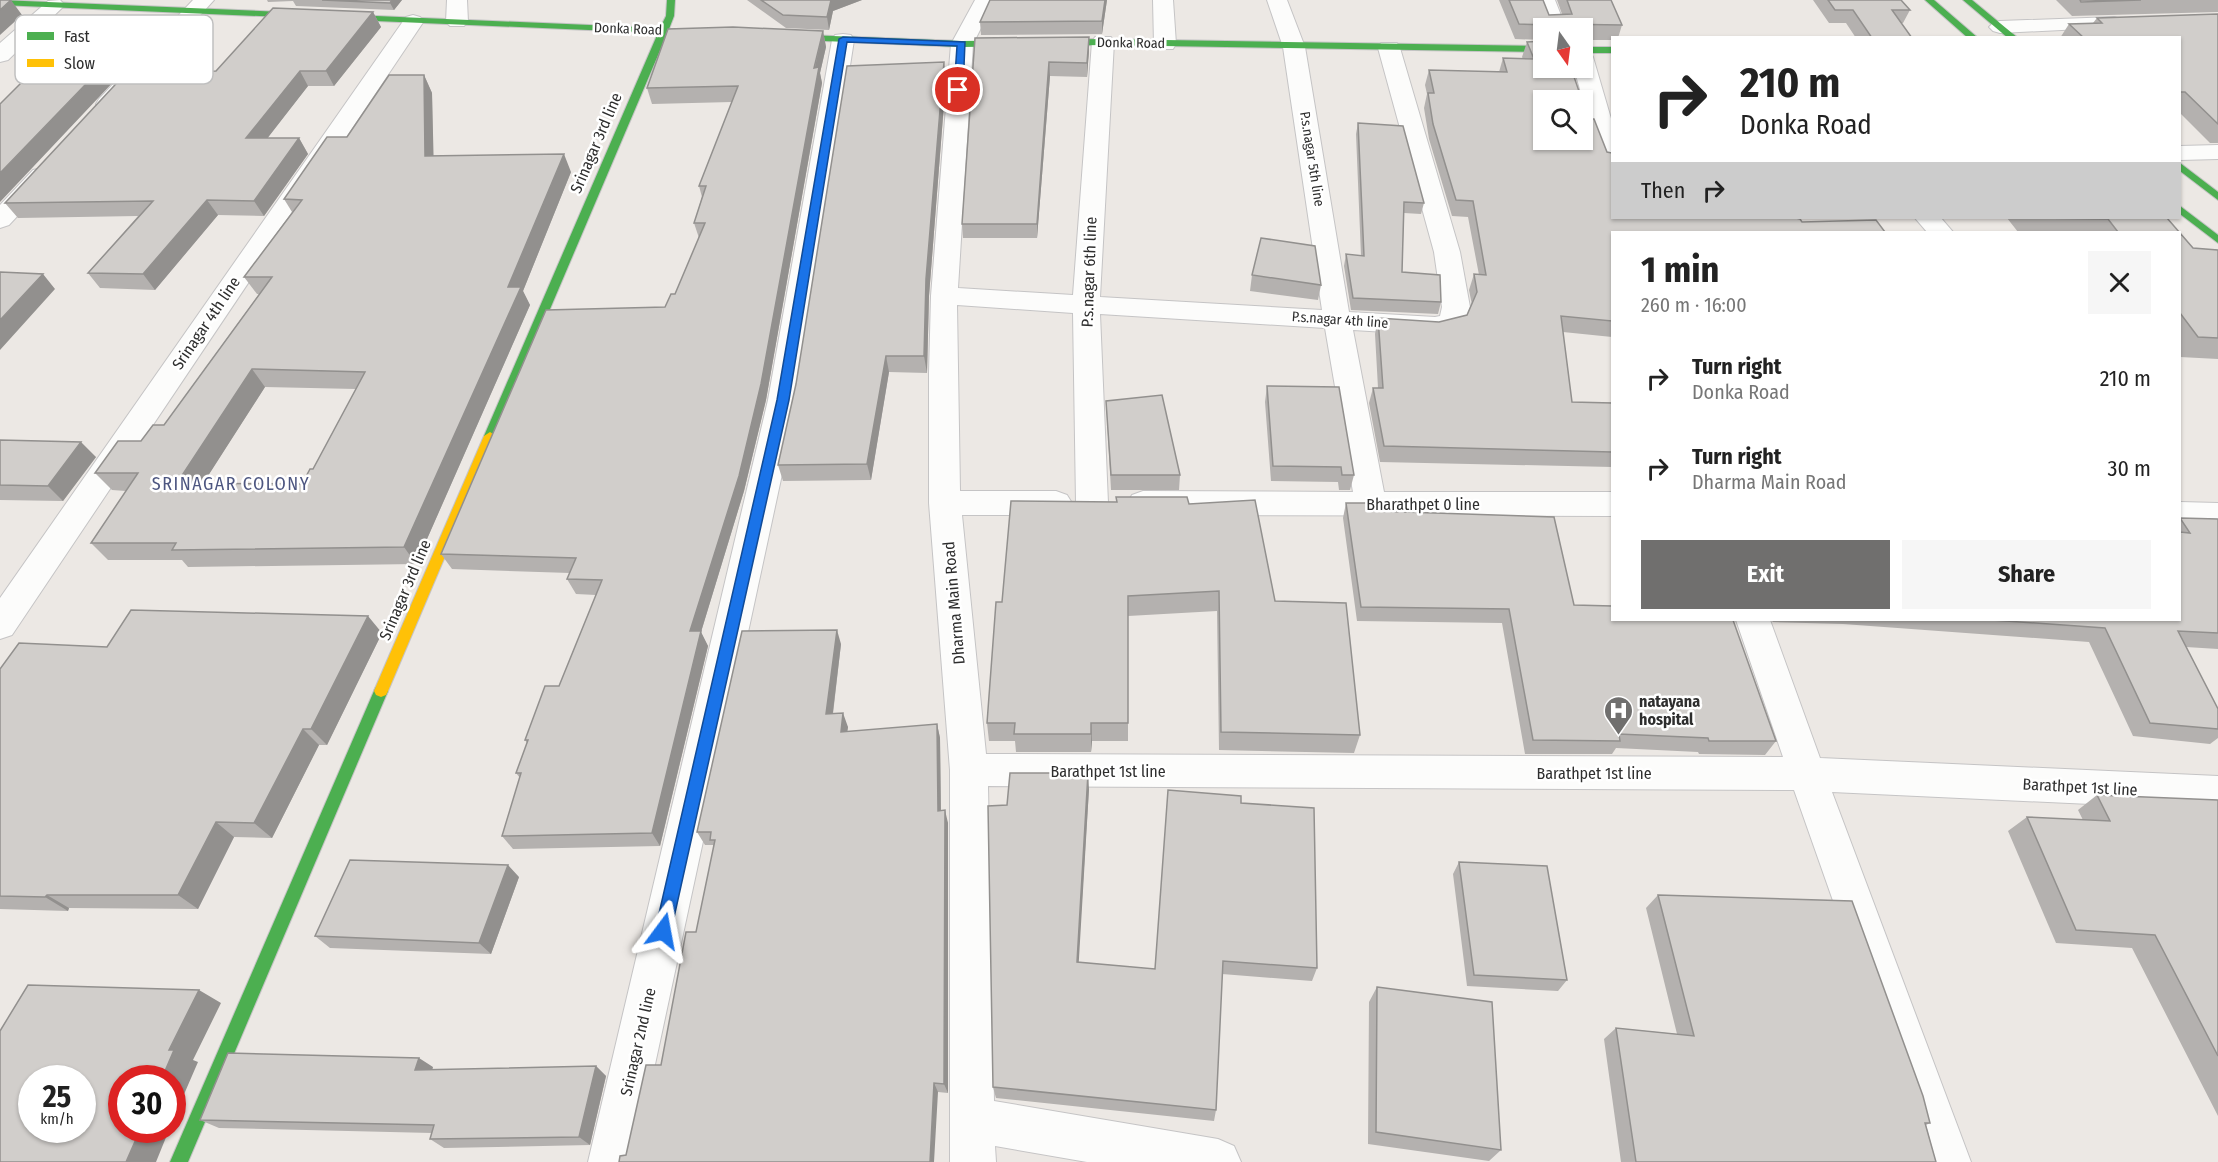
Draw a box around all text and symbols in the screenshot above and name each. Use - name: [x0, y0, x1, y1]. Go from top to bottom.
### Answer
- legend: [15, 15, 213, 84]
- north arrow: [1533, 18, 1593, 78]
- map controls: [1533, 18, 1593, 150]
- street label: Donka Road: [594, 19, 662, 39]
- text: Fast: [64, 27, 91, 46]
- street label: Donka Road: [1097, 34, 1165, 52]
- text: Slow: [64, 54, 95, 73]
- text: 210 m: [1740, 58, 1840, 108]
- icon: right: [1641, 60, 1719, 138]
- pin: [932, 64, 983, 115]
- icon: arrive: [941, 73, 974, 106]
- street label: Srinagar 3rd line: [566, 90, 626, 196]
- button: search: [1533, 90, 1593, 150]
- text: Donka Road: [1740, 109, 1872, 141]
- street label: P.s.nagar 5th line: [1296, 110, 1328, 208]
- icon: right: [1697, 174, 1730, 207]
- text: Then: [1641, 177, 1685, 204]
- street label: P.s.nagar 6th line: [1078, 216, 1100, 328]
- text: 1 min: [1641, 248, 1719, 292]
- button: close: [2088, 251, 2151, 314]
- street label: Srinagar 4th line: [168, 273, 244, 373]
- text: 260 m · 16:00: [1641, 293, 1747, 317]
- street label: P.s.nagar 4th line: [1291, 308, 1389, 332]
- text: Turn right: [1692, 353, 1781, 380]
- icon: right: [1641, 362, 1674, 395]
- text: 210 m: [2100, 365, 2151, 392]
- text: Donka Road: [1692, 380, 1790, 404]
- text: Turn right: [1692, 443, 1781, 470]
- icon: right: [1641, 452, 1674, 485]
- text: 30 m: [2108, 455, 2151, 482]
- text: Dharma Main Road: [1692, 470, 1847, 494]
- district label: SRINAGAR COLONY: [152, 473, 310, 495]
- street label: Bharathpet 0 line: [1366, 495, 1480, 514]
- street label: Srinagar 3rd line: [375, 537, 435, 643]
- button: Exit: [1641, 540, 1890, 609]
- button: Share: [1902, 540, 2151, 609]
- street label: Dharma Main Road: [939, 541, 969, 665]
- place label: natayana hospital: [1639, 692, 1700, 729]
- hospital icon: natayana hospital: [1602, 694, 1634, 736]
- street label: Barathpet 1st line: [1050, 762, 1166, 781]
- street label: Barathpet 1st line: [1536, 764, 1652, 783]
- street label: Barathpet 1st line: [2022, 774, 2138, 800]
- position arrow: [631, 899, 695, 963]
- street label: Srinagar 2nd line: [616, 986, 660, 1098]
- speed limit sign: 30: [108, 1065, 186, 1143]
- text: 25: [43, 1079, 71, 1115]
- text: km/h: [40, 1110, 74, 1128]

